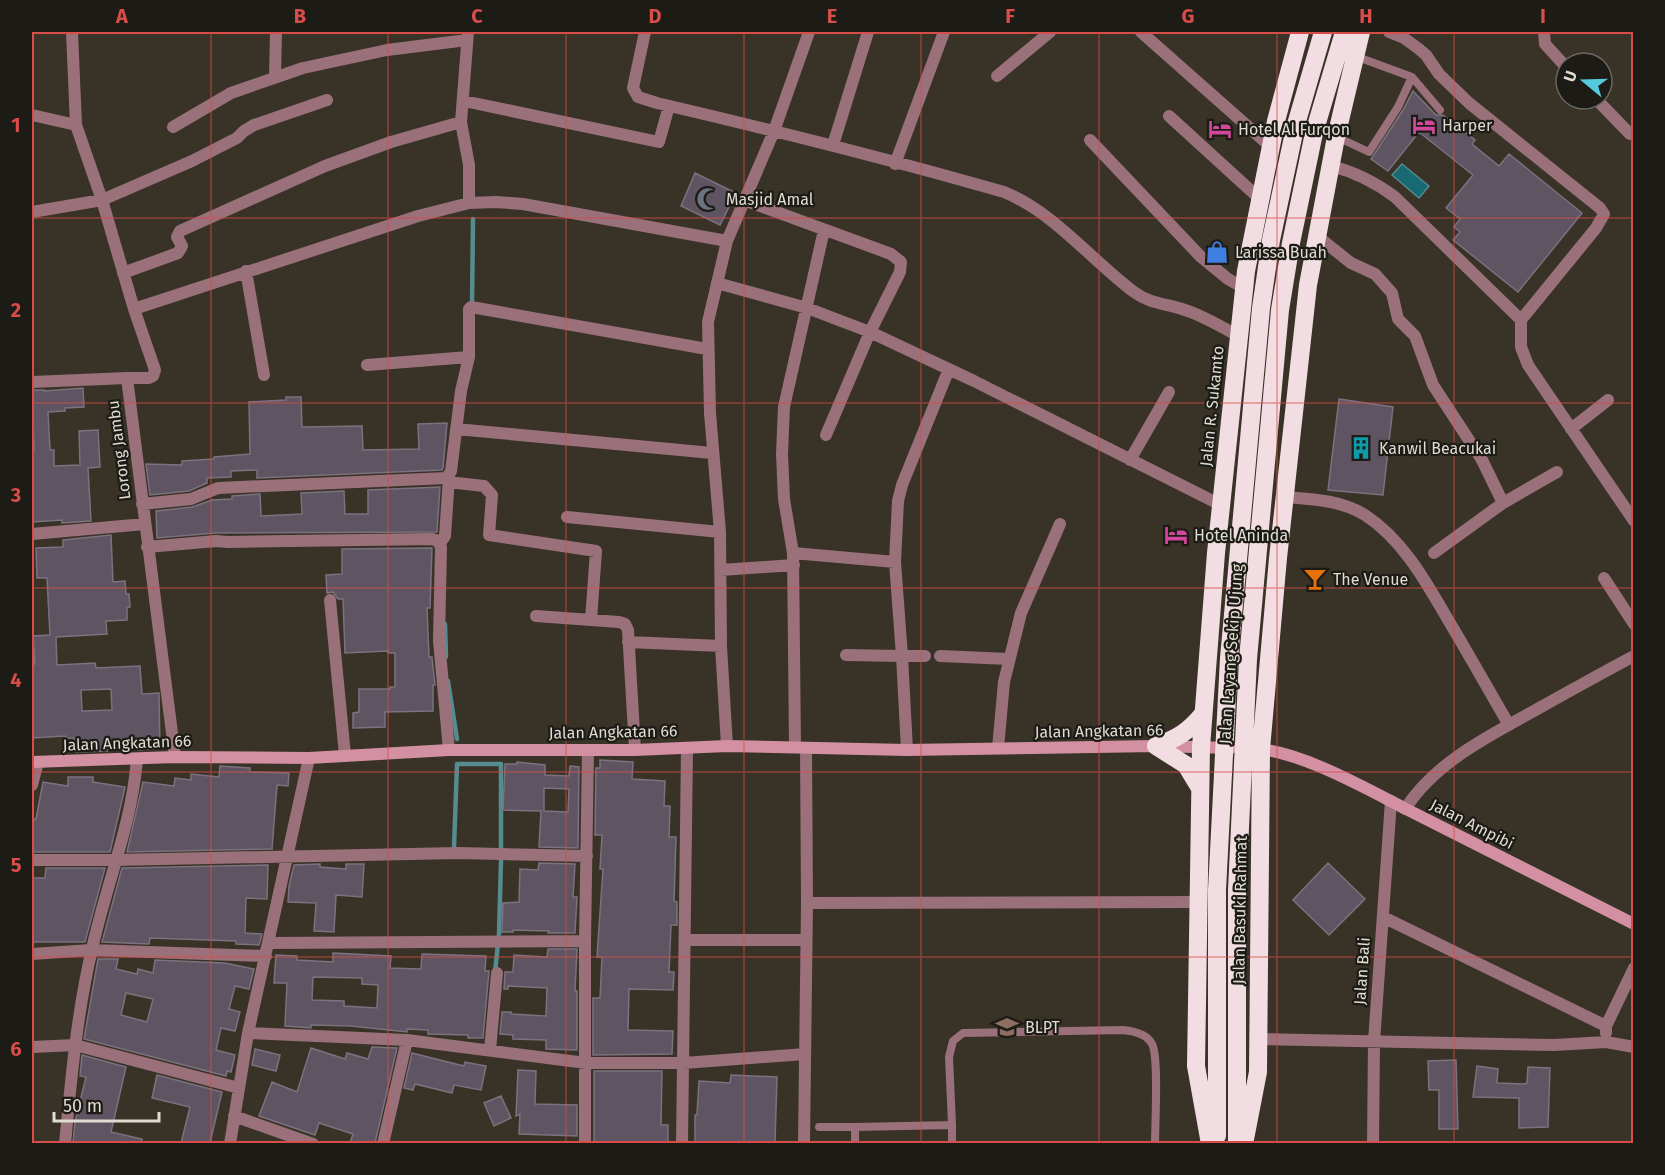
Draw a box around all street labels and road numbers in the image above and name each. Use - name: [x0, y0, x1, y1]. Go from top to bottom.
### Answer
- street label: Jalan R. Sukamto: [1196, 345, 1228, 467]
- street label: Lorong Jambu: [103, 399, 135, 501]
- street label: Jalan Layang Sekip Ujung: [1215, 562, 1247, 745]
- street label: Jalan Angkatan 66: [1034, 720, 1164, 742]
- street label: Jalan Angkatan 66: [548, 721, 678, 743]
- street label: Jalan Angkatan 66: [62, 731, 192, 755]
- street label: Jalan Ampibi: [1427, 795, 1517, 853]
- street label: Jalan Basuki Rahmat: [1229, 836, 1251, 984]
- street label: Jalan Bali: [1350, 937, 1374, 1005]

